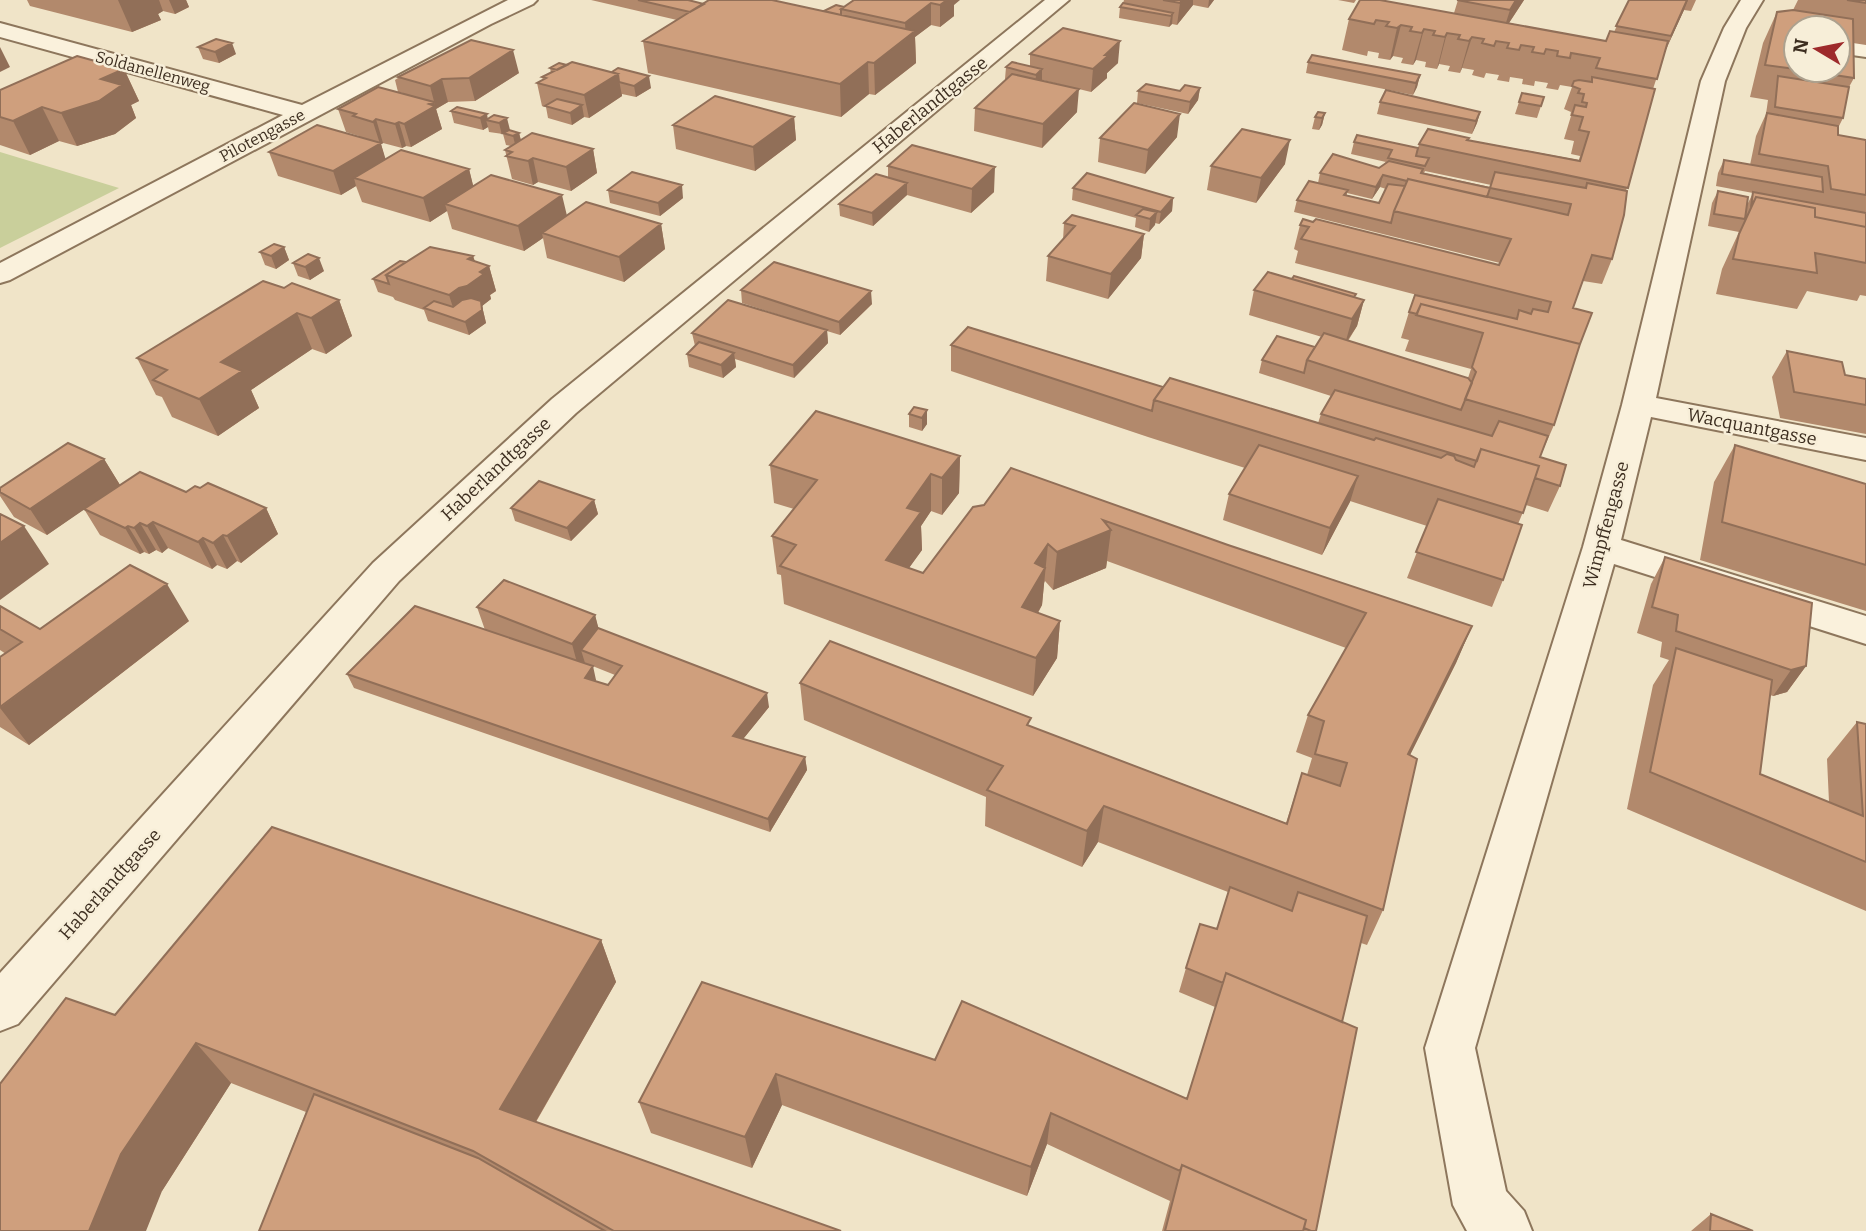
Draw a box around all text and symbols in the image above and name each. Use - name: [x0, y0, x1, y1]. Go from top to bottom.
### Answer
- north arrow: [1782, 14, 1852, 84]
- text: N: [1788, 37, 1813, 55]
- street label: Soldanellenweg: [93, 47, 212, 96]
- street label: Haberlandtgasse: [868, 52, 992, 158]
- street label: Pilotengasse: [216, 105, 308, 166]
- street label: Wacquantgasse: [1685, 404, 1819, 450]
- street label: Haberlandtgasse: [437, 413, 555, 525]
- street label: Wimpffengasse: [1578, 459, 1634, 591]
- street label: Haberlandtgasse: [54, 824, 166, 944]

